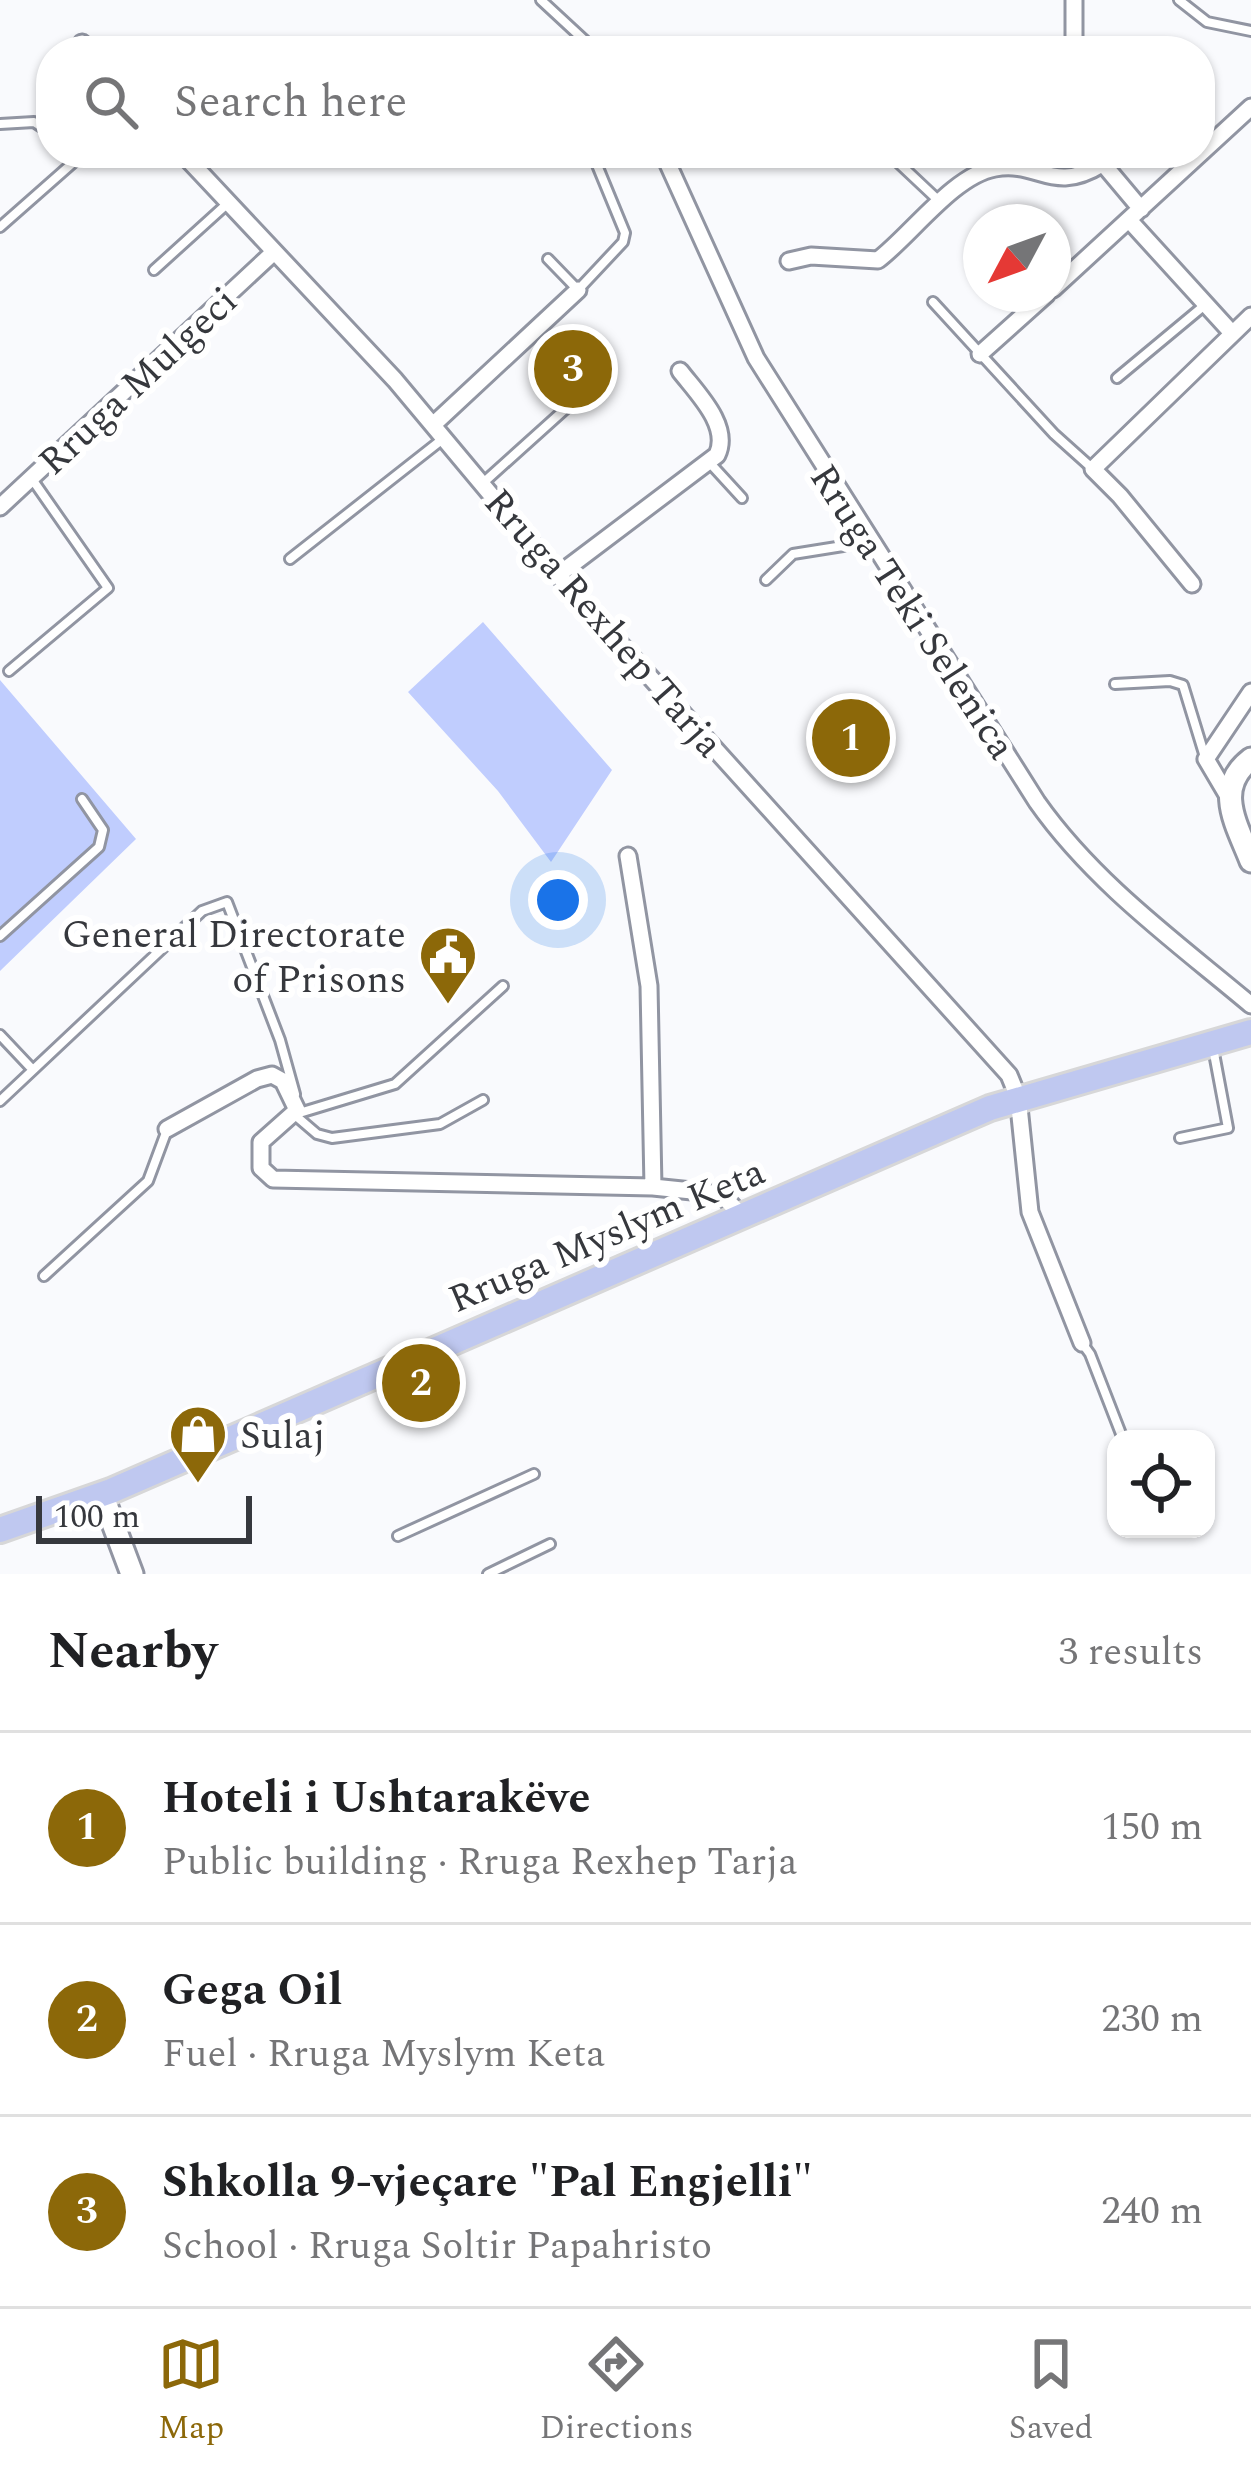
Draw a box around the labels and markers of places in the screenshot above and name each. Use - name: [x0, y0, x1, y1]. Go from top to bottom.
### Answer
- pin: 3: [534, 324, 612, 414]
- pin: 1: [812, 693, 890, 783]
- place label: General Directorate of Prisons: [62, 906, 406, 1010]
- public building icon: General Directorate of Prisons: [417, 924, 479, 1006]
- pin: 2: [382, 1338, 460, 1428]
- shop icon: Sulaj: [167, 1403, 229, 1485]
- place label: Sulaj: [240, 1407, 325, 1466]

